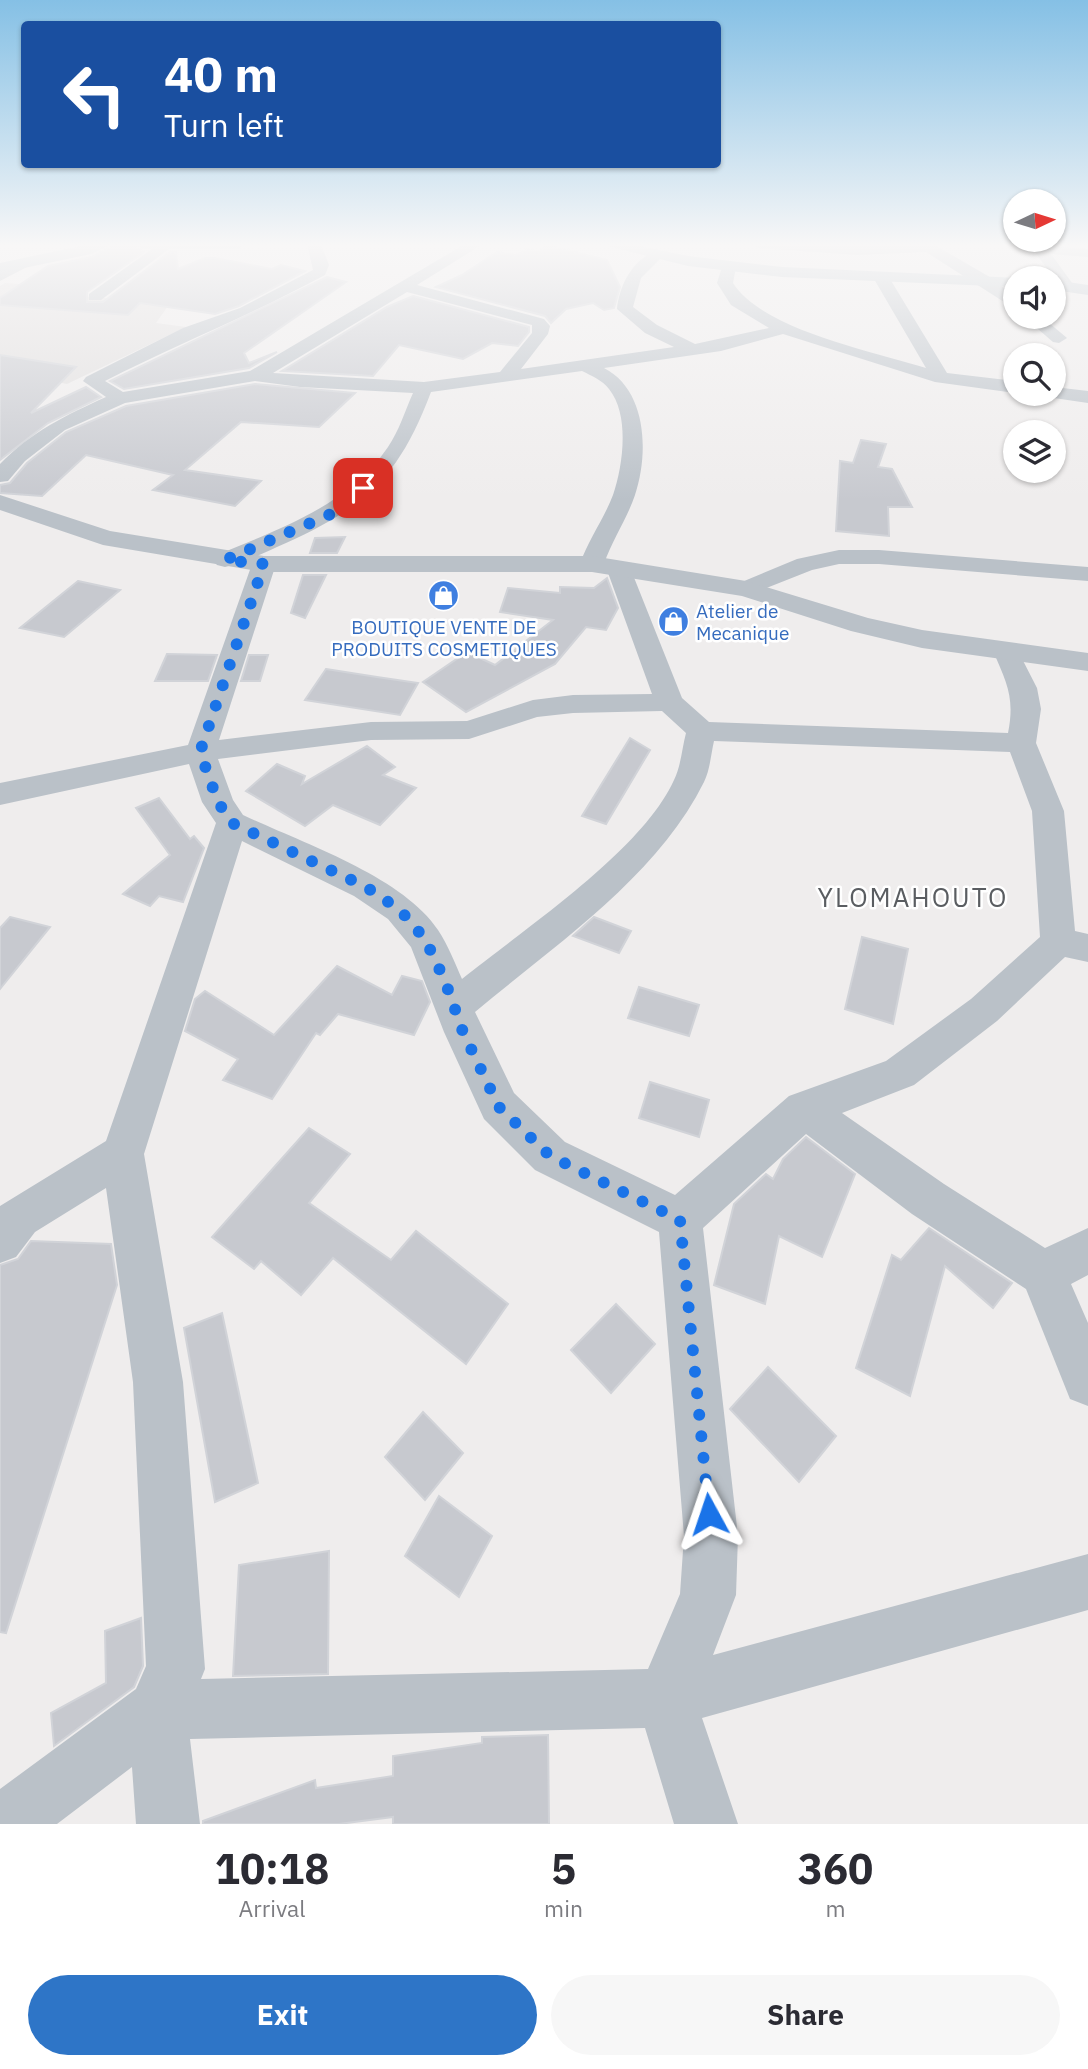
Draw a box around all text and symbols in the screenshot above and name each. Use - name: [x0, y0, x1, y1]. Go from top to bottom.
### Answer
- text: 40 m: [164, 42, 278, 105]
- icon: left: [49, 49, 140, 140]
- text: Turn left: [164, 104, 284, 146]
- north arrow: [1003, 189, 1066, 252]
- map controls: [1003, 189, 1066, 483]
- button: sound: [1003, 266, 1066, 329]
- button: search: [1003, 343, 1066, 406]
- button: layers: [1003, 420, 1066, 483]
- pin: [333, 458, 393, 518]
- icon: arrive: [344, 469, 382, 507]
- shop icon: BOUTIQUE VENTE DE PRODUITS COSMETIQUES: [427, 579, 461, 613]
- place label: Atelier de Mecanique: [696, 599, 789, 645]
- shop icon: Atelier de Mecanique: [656, 605, 690, 639]
- place label: BOUTIQUE VENTE DE PRODUITS COSMETIQUES: [331, 615, 557, 661]
- district label: YLOMAHOUTO: [817, 880, 1009, 914]
- position arrow: [672, 1477, 746, 1551]
- text: 10:18: [215, 1841, 329, 1896]
- text: 5: [551, 1841, 576, 1896]
- text: 360: [798, 1841, 873, 1896]
- text: Arrival: [239, 1893, 306, 1923]
- text: min: [544, 1893, 583, 1923]
- text: m: [825, 1893, 846, 1923]
- button: Exit: [28, 1975, 537, 2055]
- button: Share: [551, 1975, 1060, 2055]

